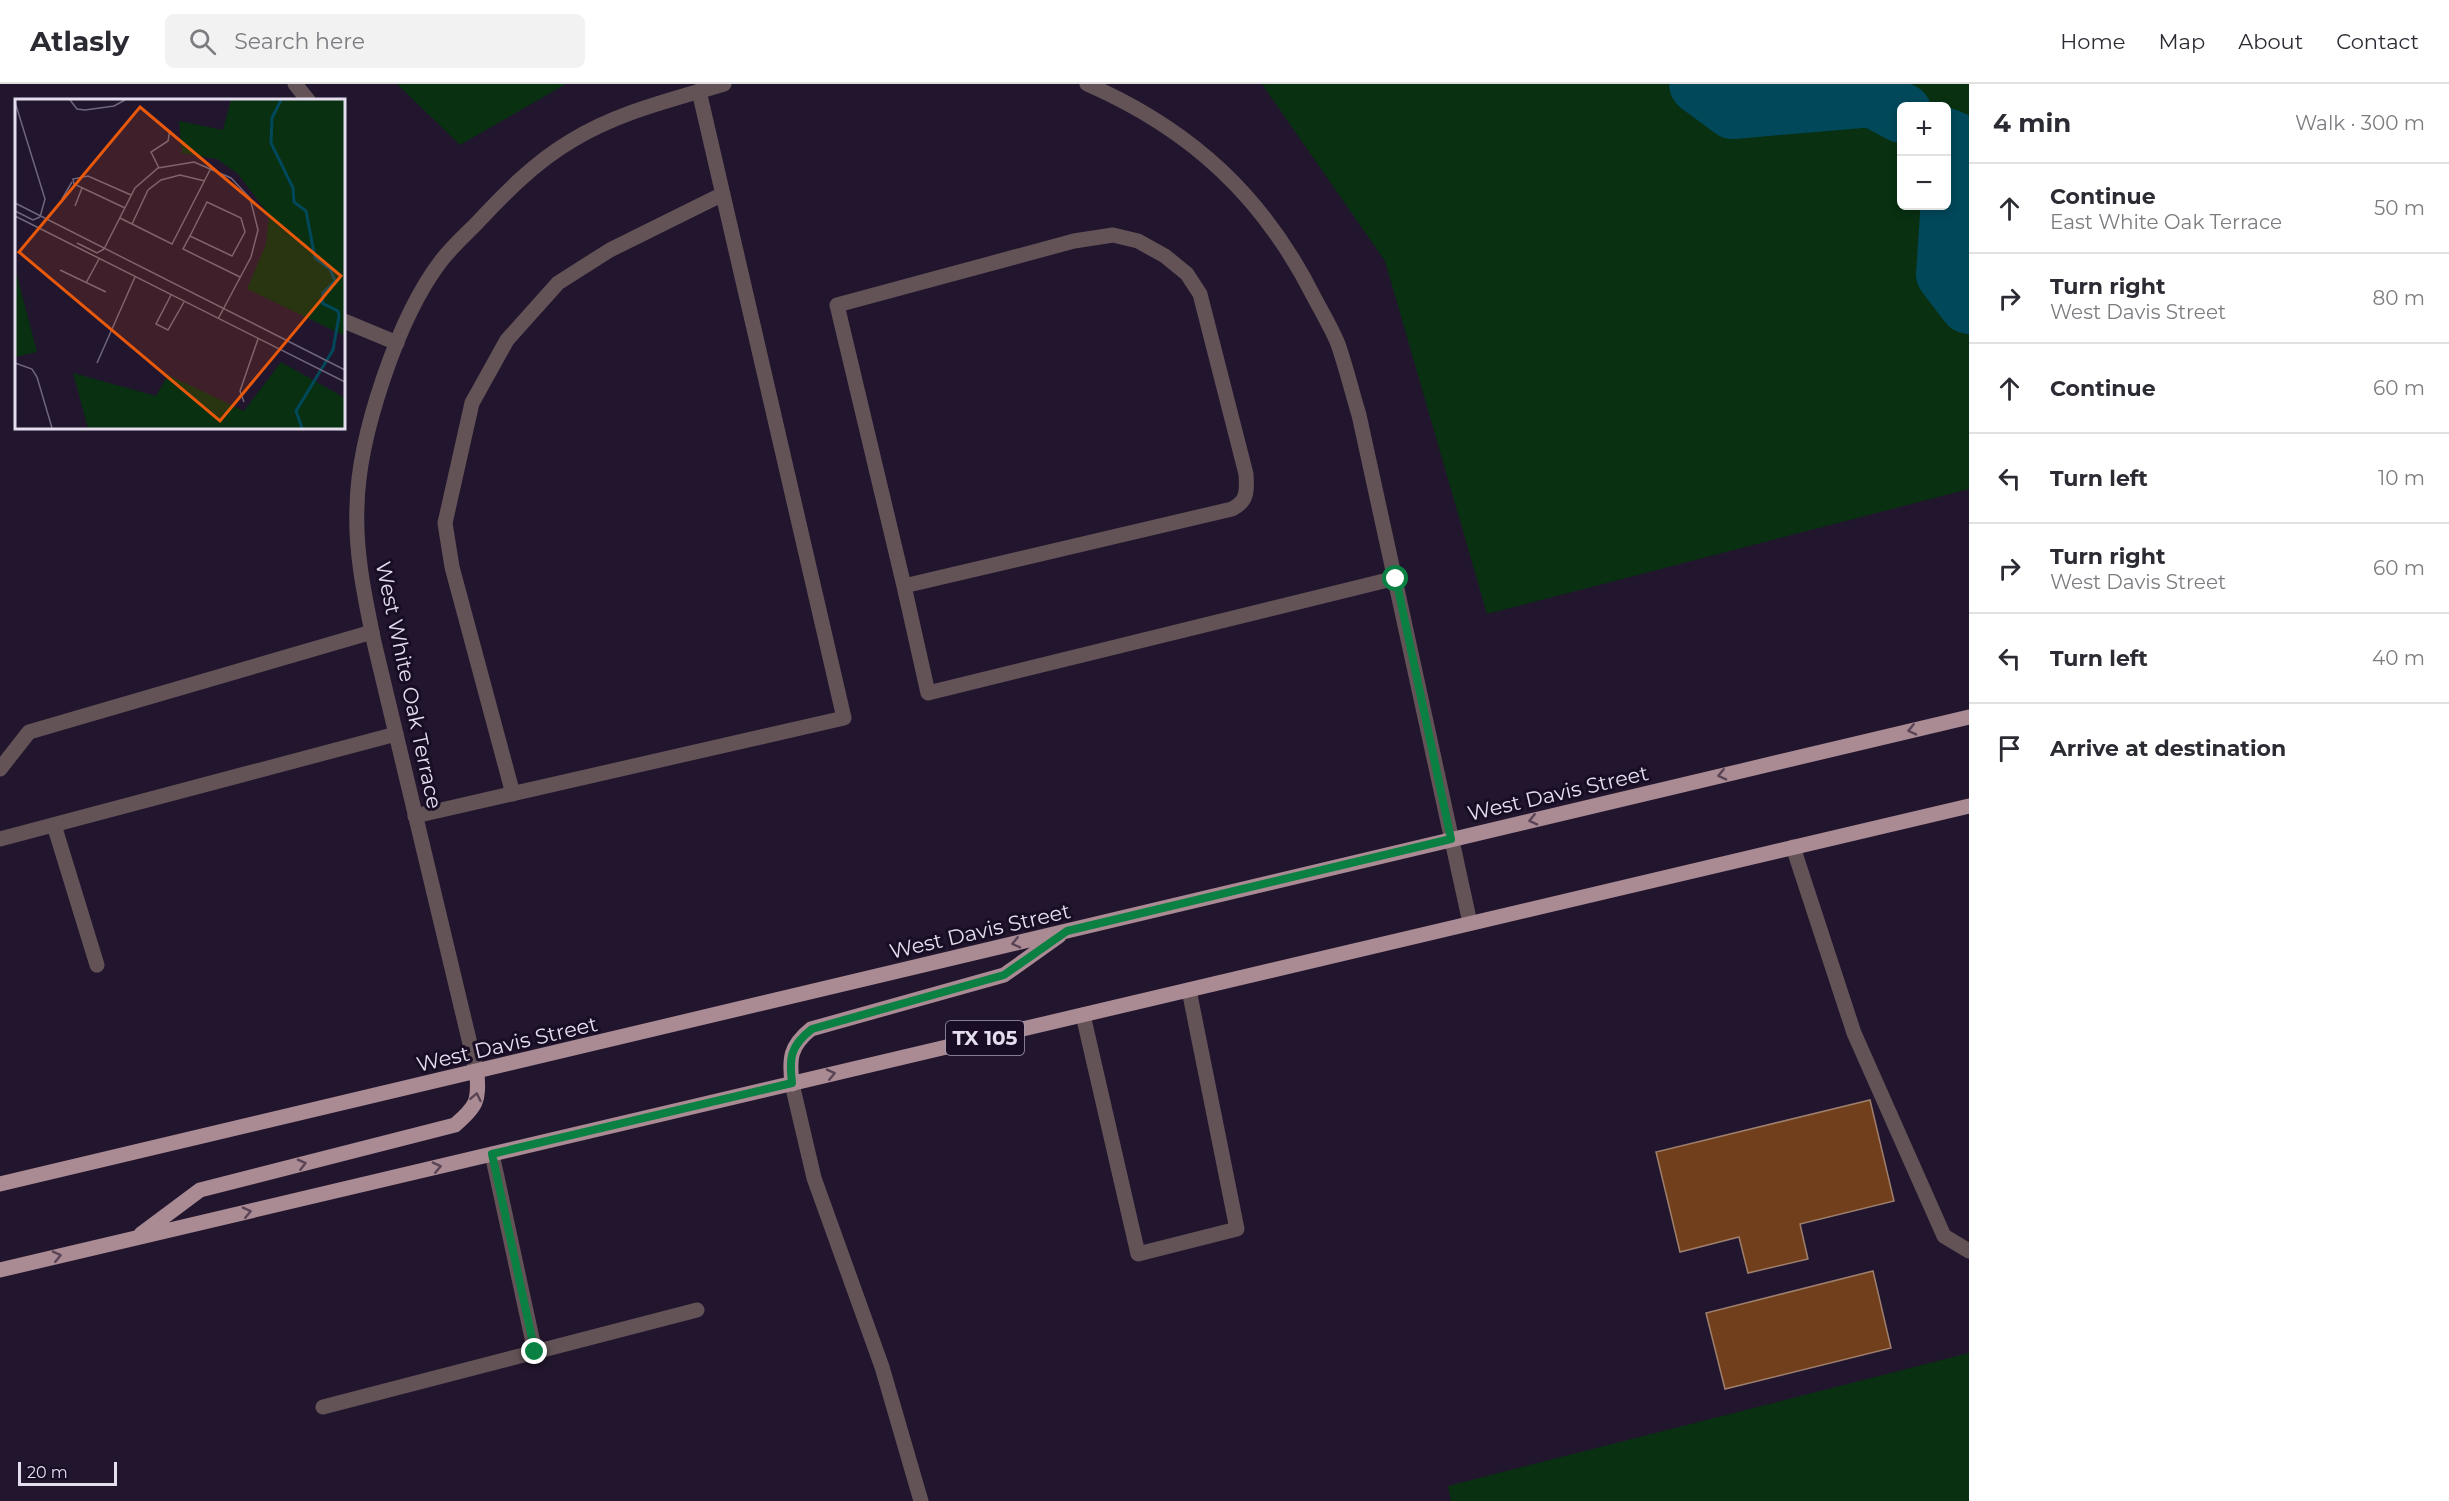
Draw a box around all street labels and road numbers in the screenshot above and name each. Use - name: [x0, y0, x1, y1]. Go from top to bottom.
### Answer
- street label: West White Oak Terrace: [371, 559, 447, 811]
- street label: West Davis Street: [1465, 760, 1651, 826]
- street label: West Davis Street: [887, 898, 1073, 964]
- street label: West Davis Street: [414, 1011, 600, 1077]
- road number: TX 105: [946, 1021, 1024, 1055]

